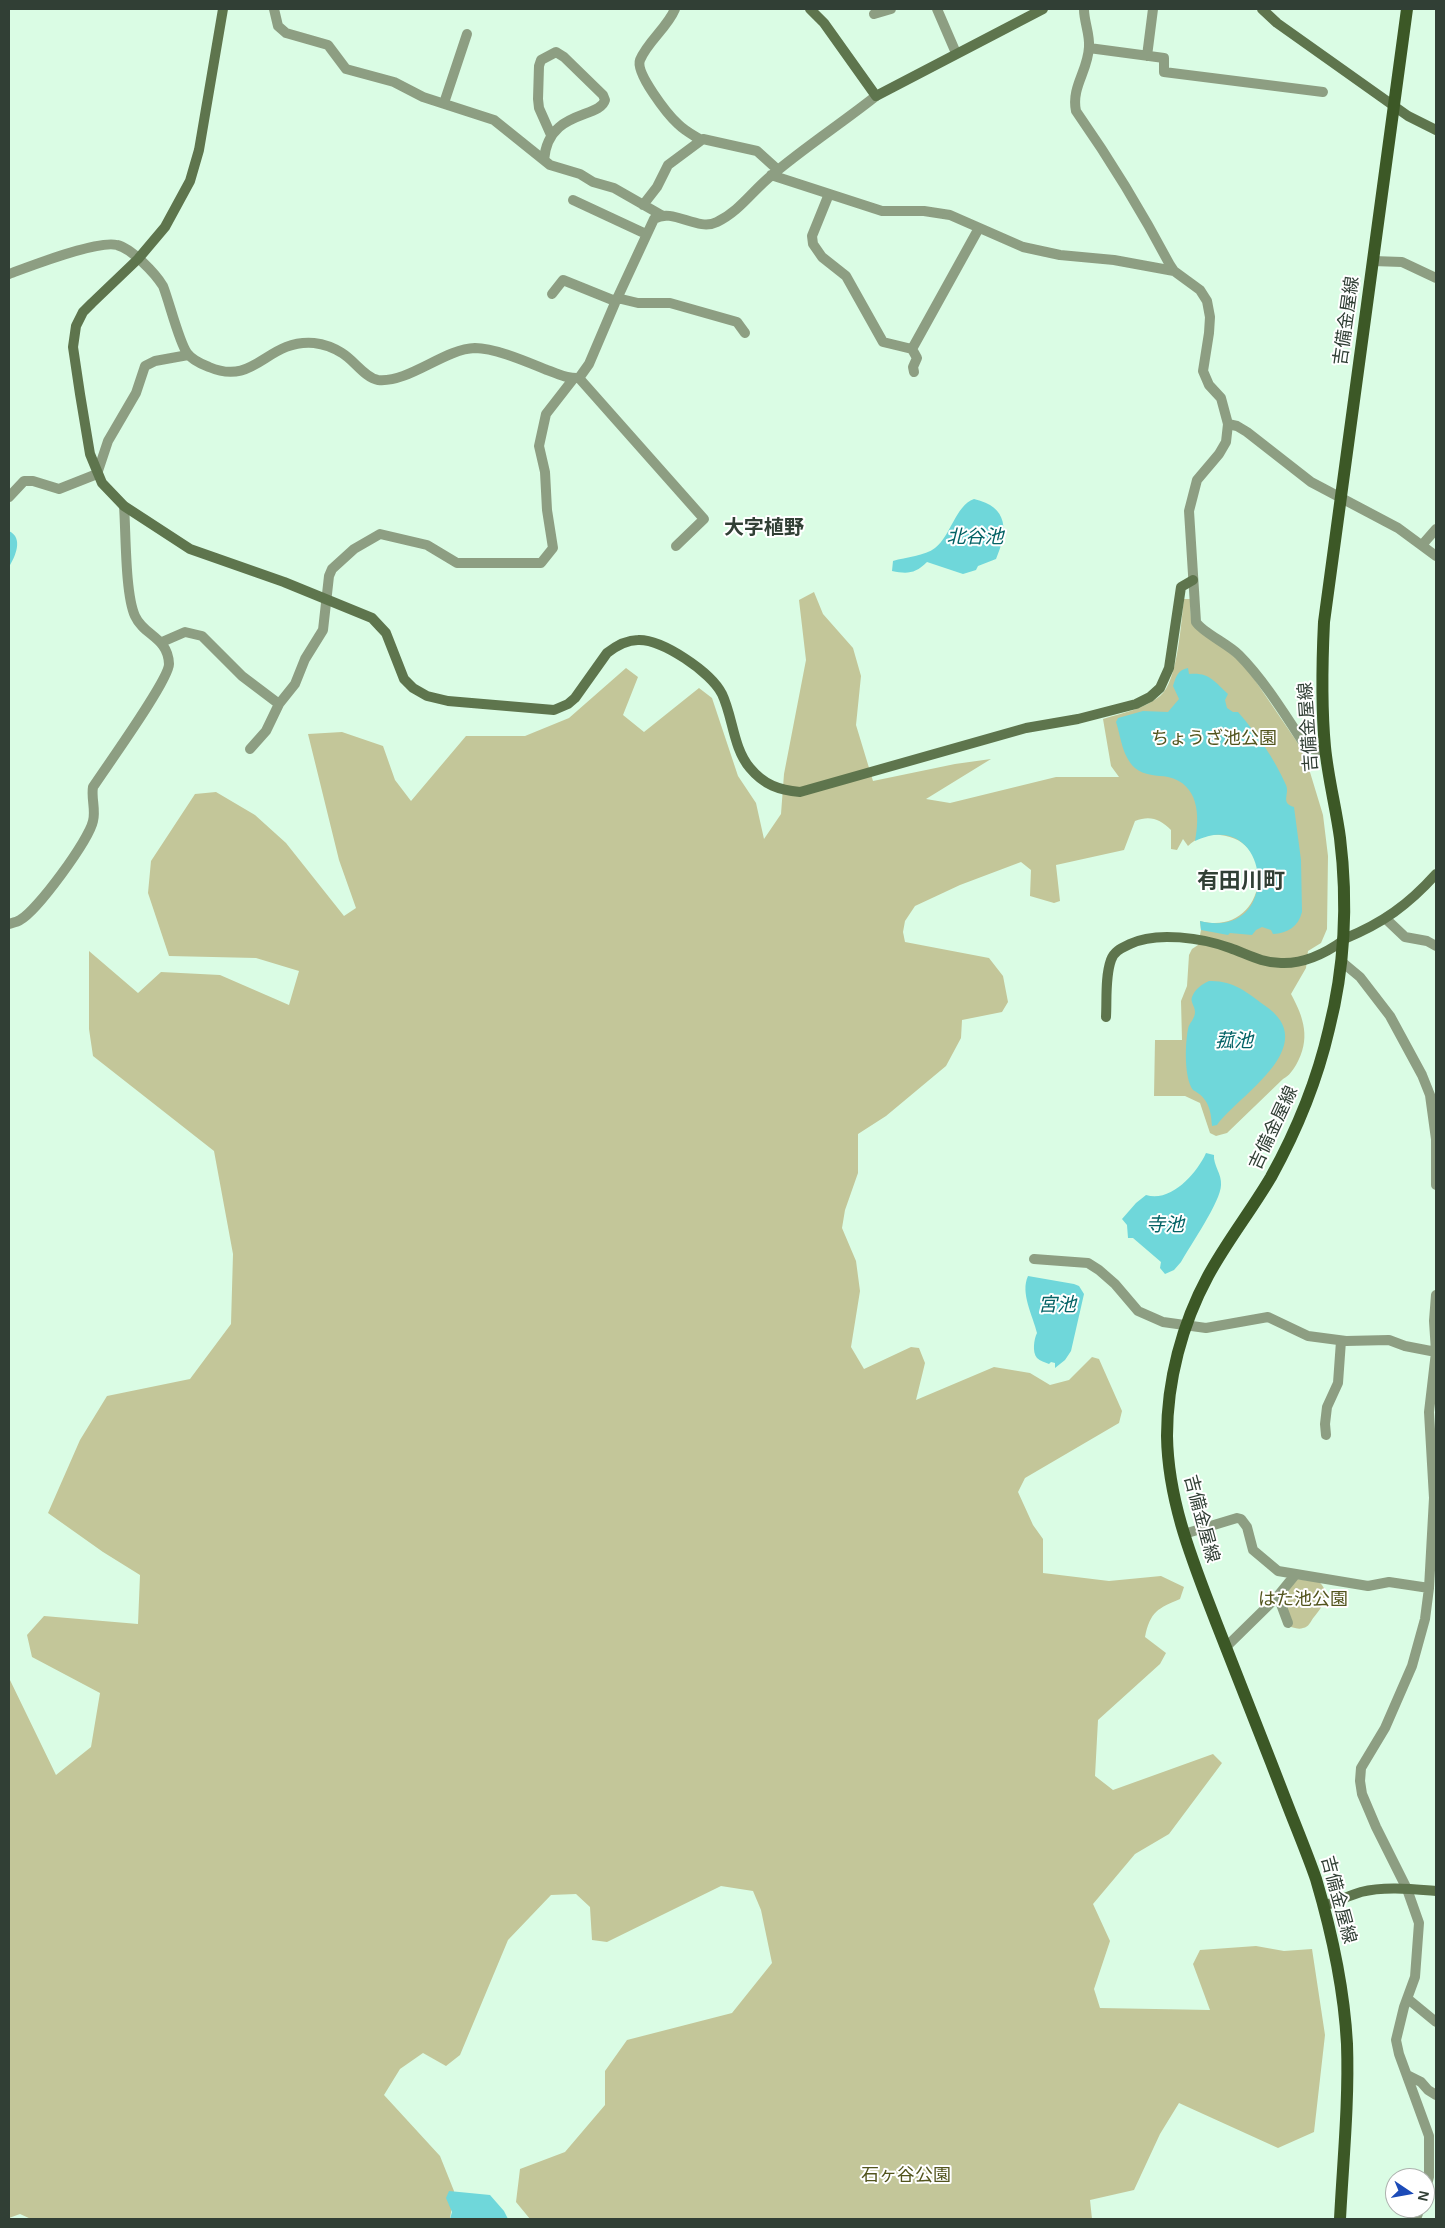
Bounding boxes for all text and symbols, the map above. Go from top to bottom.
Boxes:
street label: 吉備金屋線 [1330,275,1364,367]
district label: 大字植野 [724,516,804,540]
water label: 北谷池 [947,527,1003,549]
street label: 吉備金屋線 [1295,681,1323,773]
park label: ちょうざ池公園 [1151,728,1277,750]
district label: 有田川町 [1197,869,1285,895]
water label: 菰池 [1215,1031,1253,1053]
street label: 吉備金屋線 [1245,1083,1303,1173]
water label: 寺池 [1146,1215,1184,1237]
water label: 宮池 [1038,1295,1076,1317]
street label: 吉備金屋線 [1179,1473,1223,1565]
park label: はた池公園 [1258,1589,1348,1611]
street label: 吉備金屋線 [1316,1854,1360,1946]
park label: 石ヶ谷公園 [861,2165,951,2187]
north arrow [1385,2168,1435,2218]
text: N [1415,2189,1433,2203]

